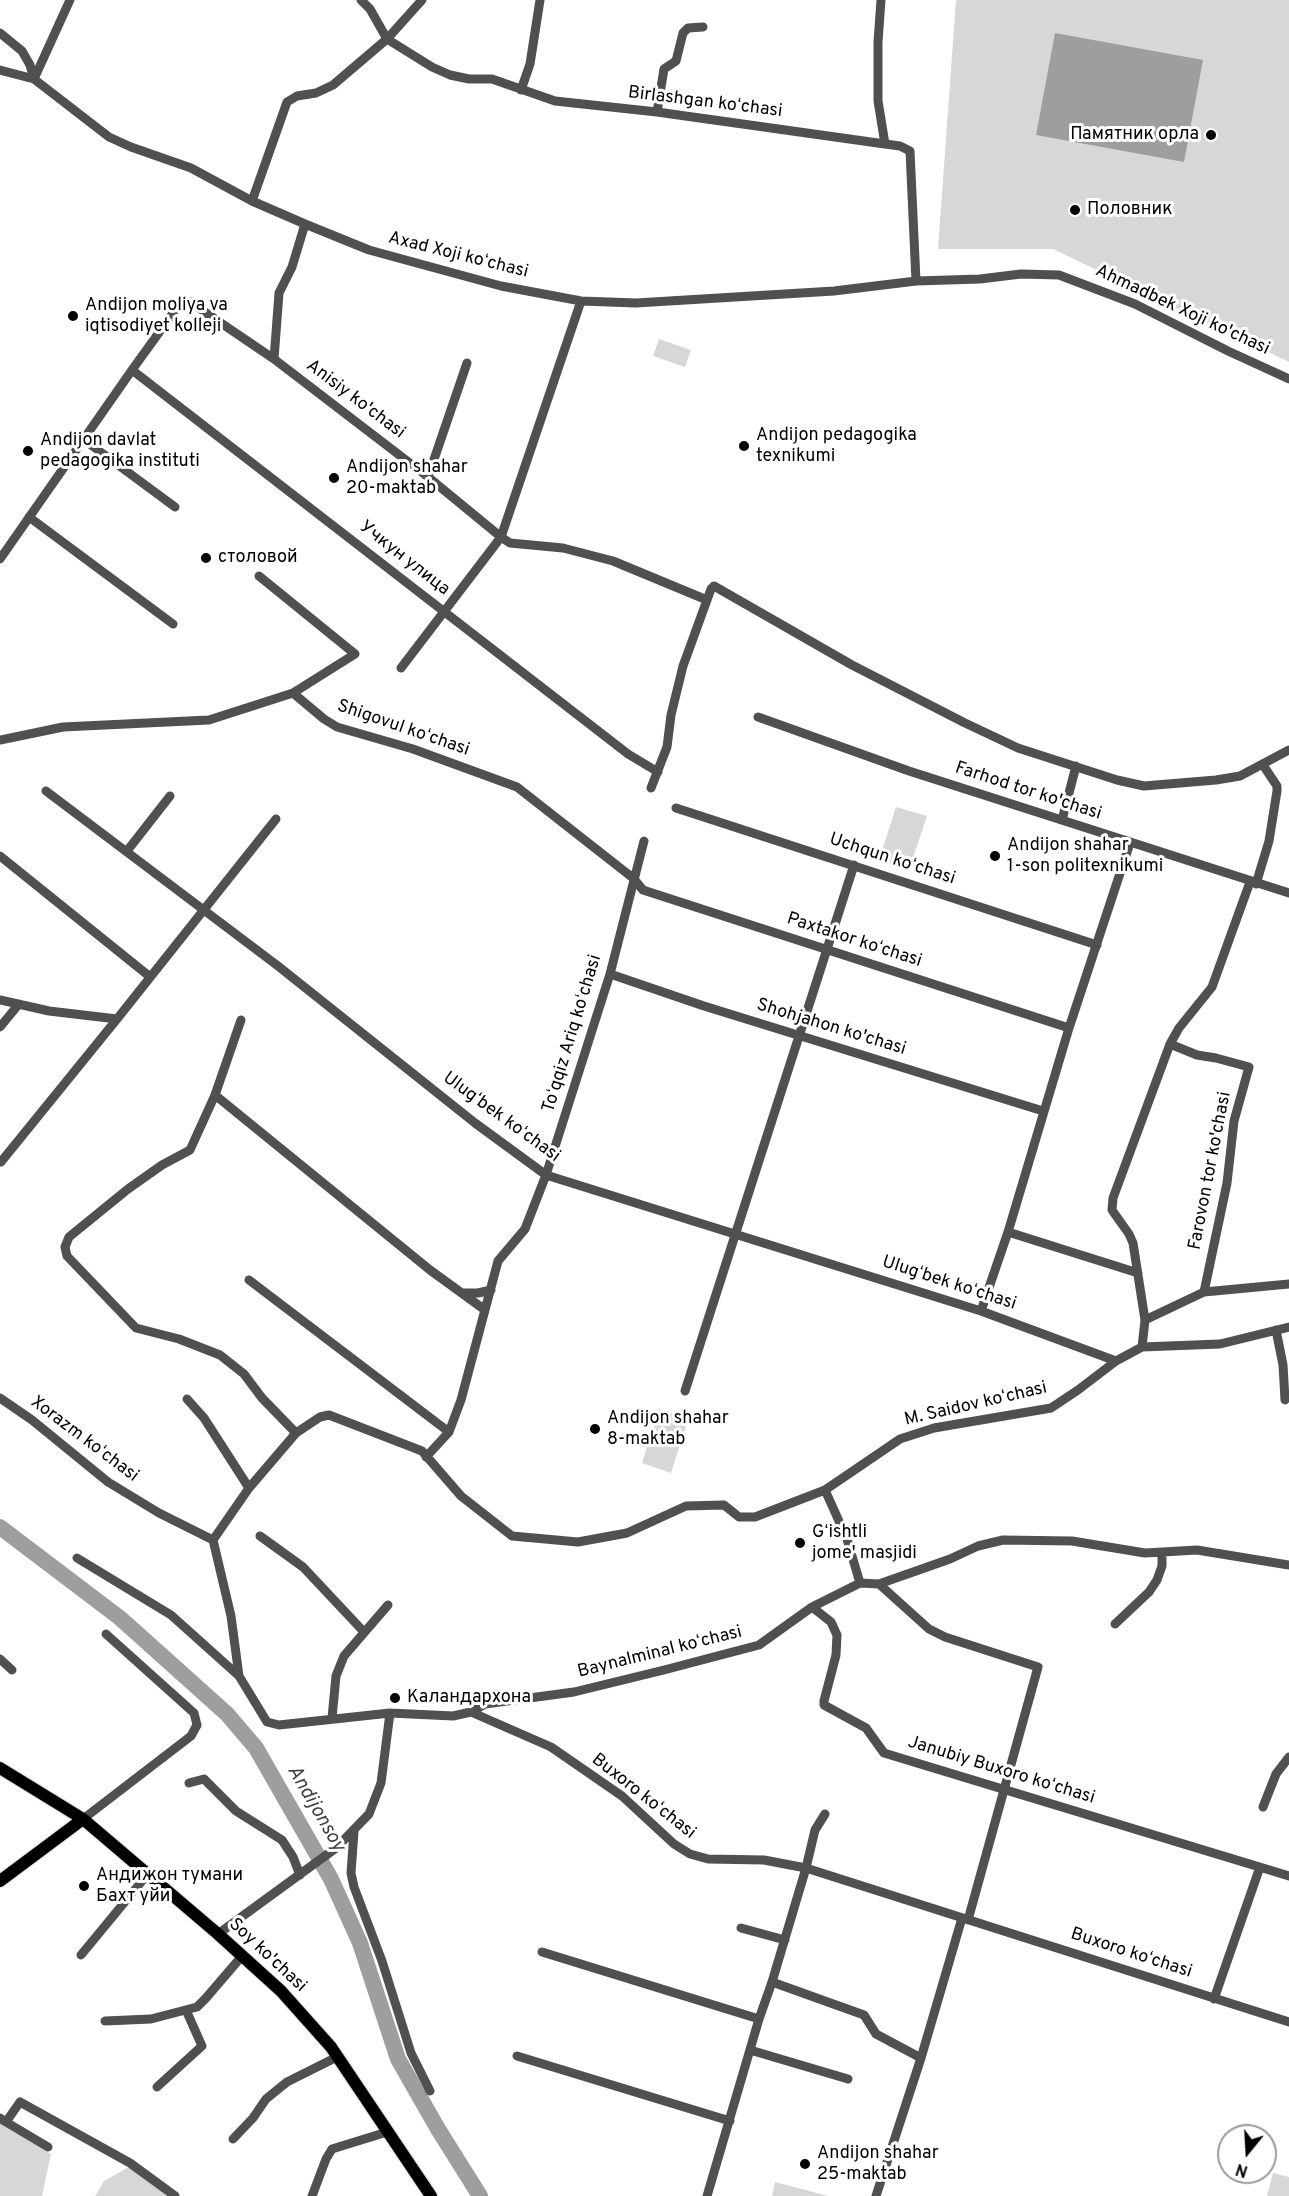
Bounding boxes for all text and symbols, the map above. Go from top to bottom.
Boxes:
street label: Birlashgan koʻchasi [627,83,783,123]
place label: Памятник орла [1070,124,1199,146]
marker: Памятник орла [1204,128,1218,142]
place label: Половник [1087,199,1173,221]
marker: Половник [1068,203,1082,217]
street label: Axad Xoji koʻchasi [386,228,530,284]
street label: Ahmadbek Xoji ko'chasi [1091,261,1273,361]
place label: Andijon moliya va iqtisodiyet kolleji [85,295,228,338]
marker: Andijon moliya va iqtisodiyet kolleji [66,309,80,323]
street label: Anisiy ko'chasi [301,356,409,444]
place label: Andijon pedagogika texnikumi [756,425,917,468]
place label: Andijon davlat pedagogika instituti [40,430,200,472]
marker: Andijon pedagogika texnikumi [737,439,751,453]
marker: Andijon davlat pedagogika instituti [21,444,35,458]
place label: Andijon shahar 20-maktab [346,457,468,500]
marker: Andijon shahar 20-maktab [327,471,341,485]
street label: Учкун улица [354,517,454,601]
place label: столовой [218,547,298,569]
marker: столовой [199,551,213,565]
street label: Shigovul koʻchasi [334,696,472,762]
street label: Farhod tor ko'chasi [952,758,1104,826]
street label: Uchqun koʻchasi [826,829,958,891]
place label: Andijon shahar 1-son politexnikumi [1007,835,1163,878]
marker: Andijon shahar 1-son politexnikumi [988,849,1002,863]
street label: Paxtakor koʻchasi [784,909,924,973]
street label: Toʻqqiz Ariq koʻchasi [539,953,607,1115]
street label: Shohjahon ko'chasi [754,995,908,1061]
street label: Ulugʻbek koʻchasi [438,1068,564,1168]
street label: Farovon tor ko'chasi [1185,1090,1237,1252]
street label: Ulugʻbek koʻchasi [879,1252,1019,1316]
street label: M. Saidov koʻchasi [903,1378,1049,1432]
street label: Xorazm koʻchasi [26,1392,142,1488]
place label: Andijon shahar 8-maktab [607,1408,729,1450]
marker: Andijon shahar 8-maktab [588,1422,602,1436]
place label: Gʻishtli jome' masjidi [812,1522,917,1564]
marker: Gʻishtli jome' masjidi [793,1536,807,1550]
street label: Baynalminal koʻchasi [576,1622,744,1684]
place label: Каландархона [407,1687,531,1709]
marker: Каландархона [388,1691,402,1705]
street label: Janubiy Buxoro koʻchasi [905,1732,1097,1810]
street label: Buxoro koʻchasi [587,1750,699,1844]
water label: Andijonsoy [281,1761,349,1857]
place label: Андижон тумани Бахт уйи [96,1865,243,1908]
marker: Андижон тумани Бахт уйи [77,1879,91,1893]
street label: Soy ko'chasi [224,1914,310,1998]
street label: Buxoro koʻchasi [1068,1924,1194,1984]
north arrow [1217,2124,1277,2184]
place label: Andijon shahar 25-maktab [817,2143,939,2186]
marker: Andijon shahar 25-maktab [798,2157,812,2171]
text: N [1233,2158,1251,2181]

